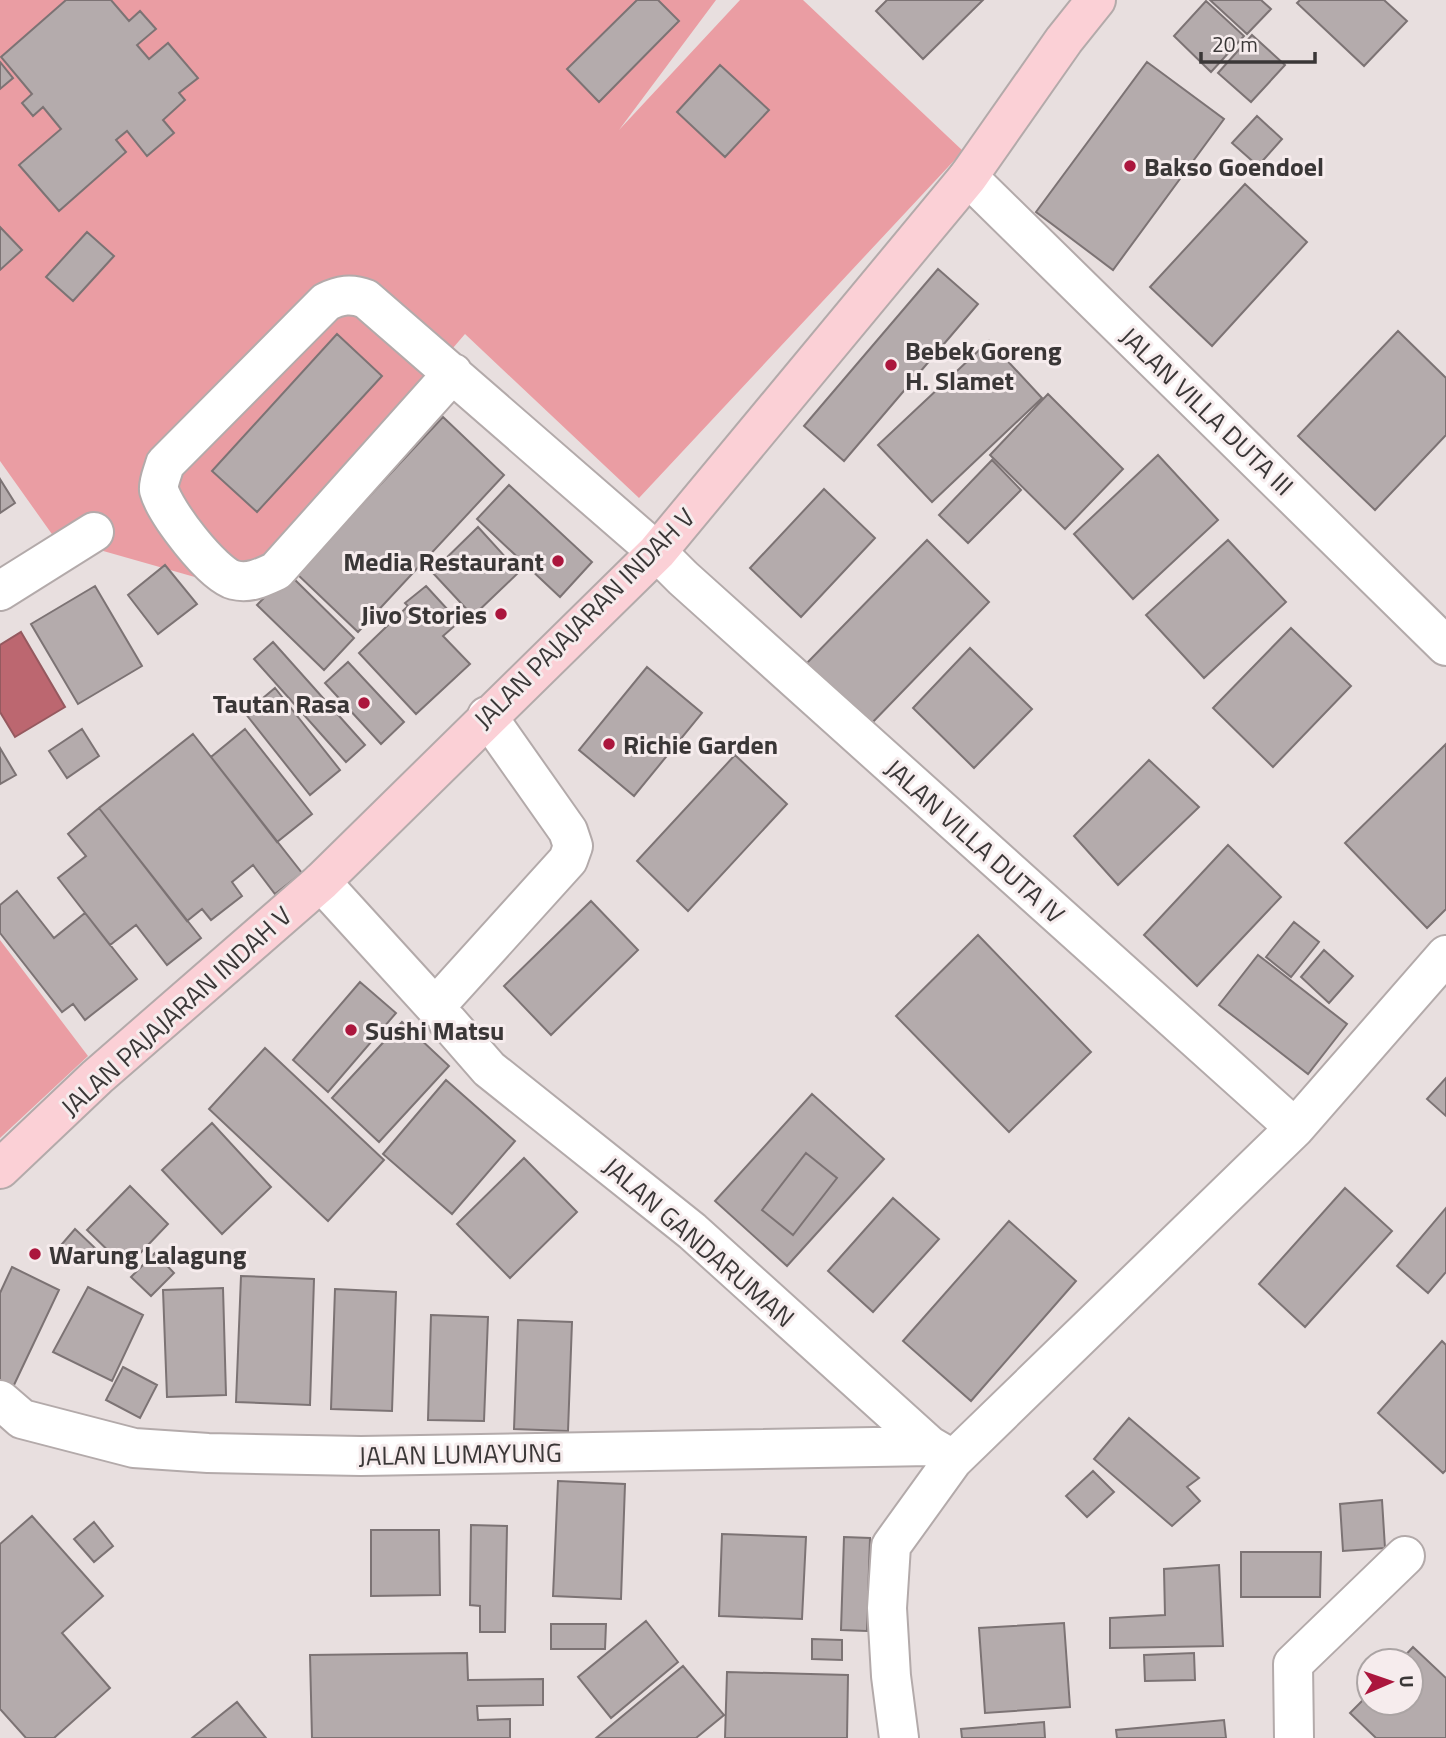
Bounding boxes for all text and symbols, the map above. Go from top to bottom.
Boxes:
scale bar [1201,21,1315,65]
text: 20 m [1212,28,1258,60]
place label: Bakso Goendoel [1144,147,1324,186]
marker: Bakso Goendoel [1122,158,1138,174]
street label: JALAN VILLA DUTA III [1111,318,1303,504]
place label: Bebek Goreng H. Slamet [905,331,1062,400]
marker: Bebek Goreng H. Slamet [883,357,899,373]
street label: JALAN PAJAJARAN INDAH V [464,498,704,738]
place label: Media Restaurant [343,542,544,581]
marker: Media Restaurant [550,553,566,569]
place label: Jivo Stories [361,595,487,634]
marker: Jivo Stories [493,606,509,622]
place label: Tautan Rasa [213,684,350,723]
marker: Tautan Rasa [356,695,372,711]
place label: Richie Garden [623,725,778,764]
marker: Richie Garden [601,736,617,752]
street label: JALAN VILLA DUTA IV [876,749,1074,933]
street label: JALAN PAJAJARAN INDAH V [52,896,300,1126]
place label: Sushi Matsu [365,1011,504,1050]
marker: Sushi Matsu [343,1022,359,1038]
street label: JALAN GANDARUMAN [595,1148,803,1336]
place label: Warung Lalagung [49,1235,247,1274]
marker: Warung Lalagung [27,1246,43,1262]
street label: JALAN LUMAYUNG [358,1433,562,1475]
north arrow [1355,1647,1425,1717]
text: U [1393,1675,1422,1688]

